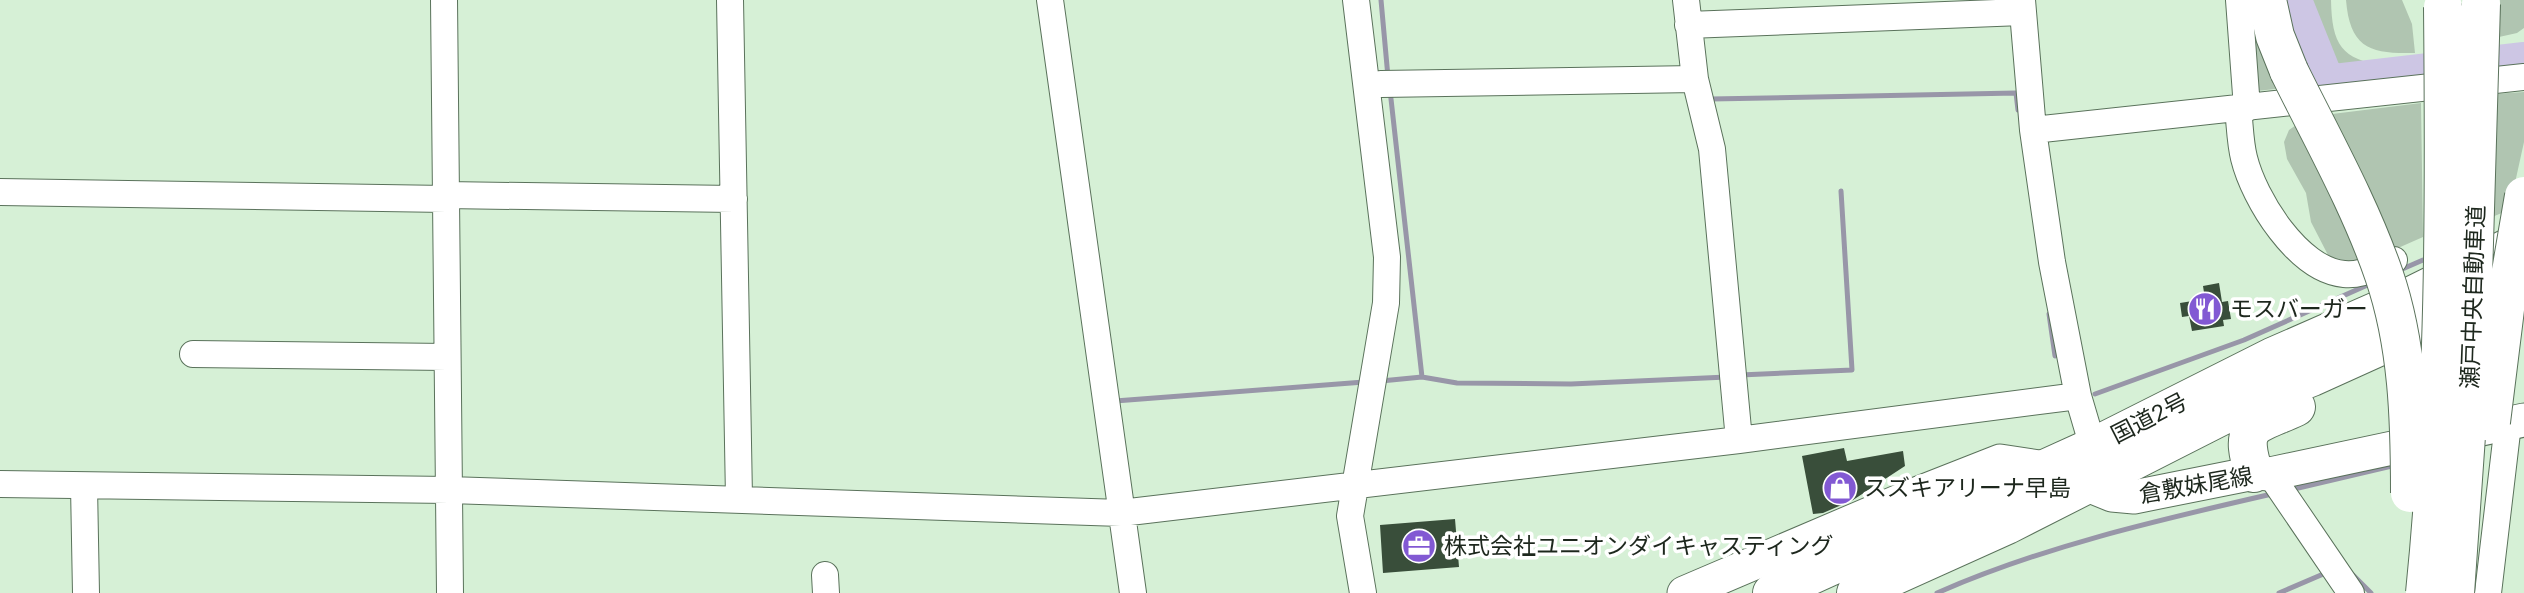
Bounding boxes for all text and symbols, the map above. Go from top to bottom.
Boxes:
street label: 瀬戸中央自動車道 [2457,205,2490,389]
restaurant icon: モスバーガー [2186,290,2224,328]
place label: モスバーガー [2230,296,2368,323]
street label: 国道2号 [2107,388,2192,449]
street label: 倉敷妹尾線 [2137,462,2255,509]
shop icon: スズキアリーナ早島 [1821,469,1859,507]
place label: スズキアリーナ早島 [1864,475,2071,502]
office icon: 株式会社ユニオンダイキャスティング [1400,527,1438,565]
place label: 株式会社ユニオンダイキャスティング [1444,533,1834,560]

